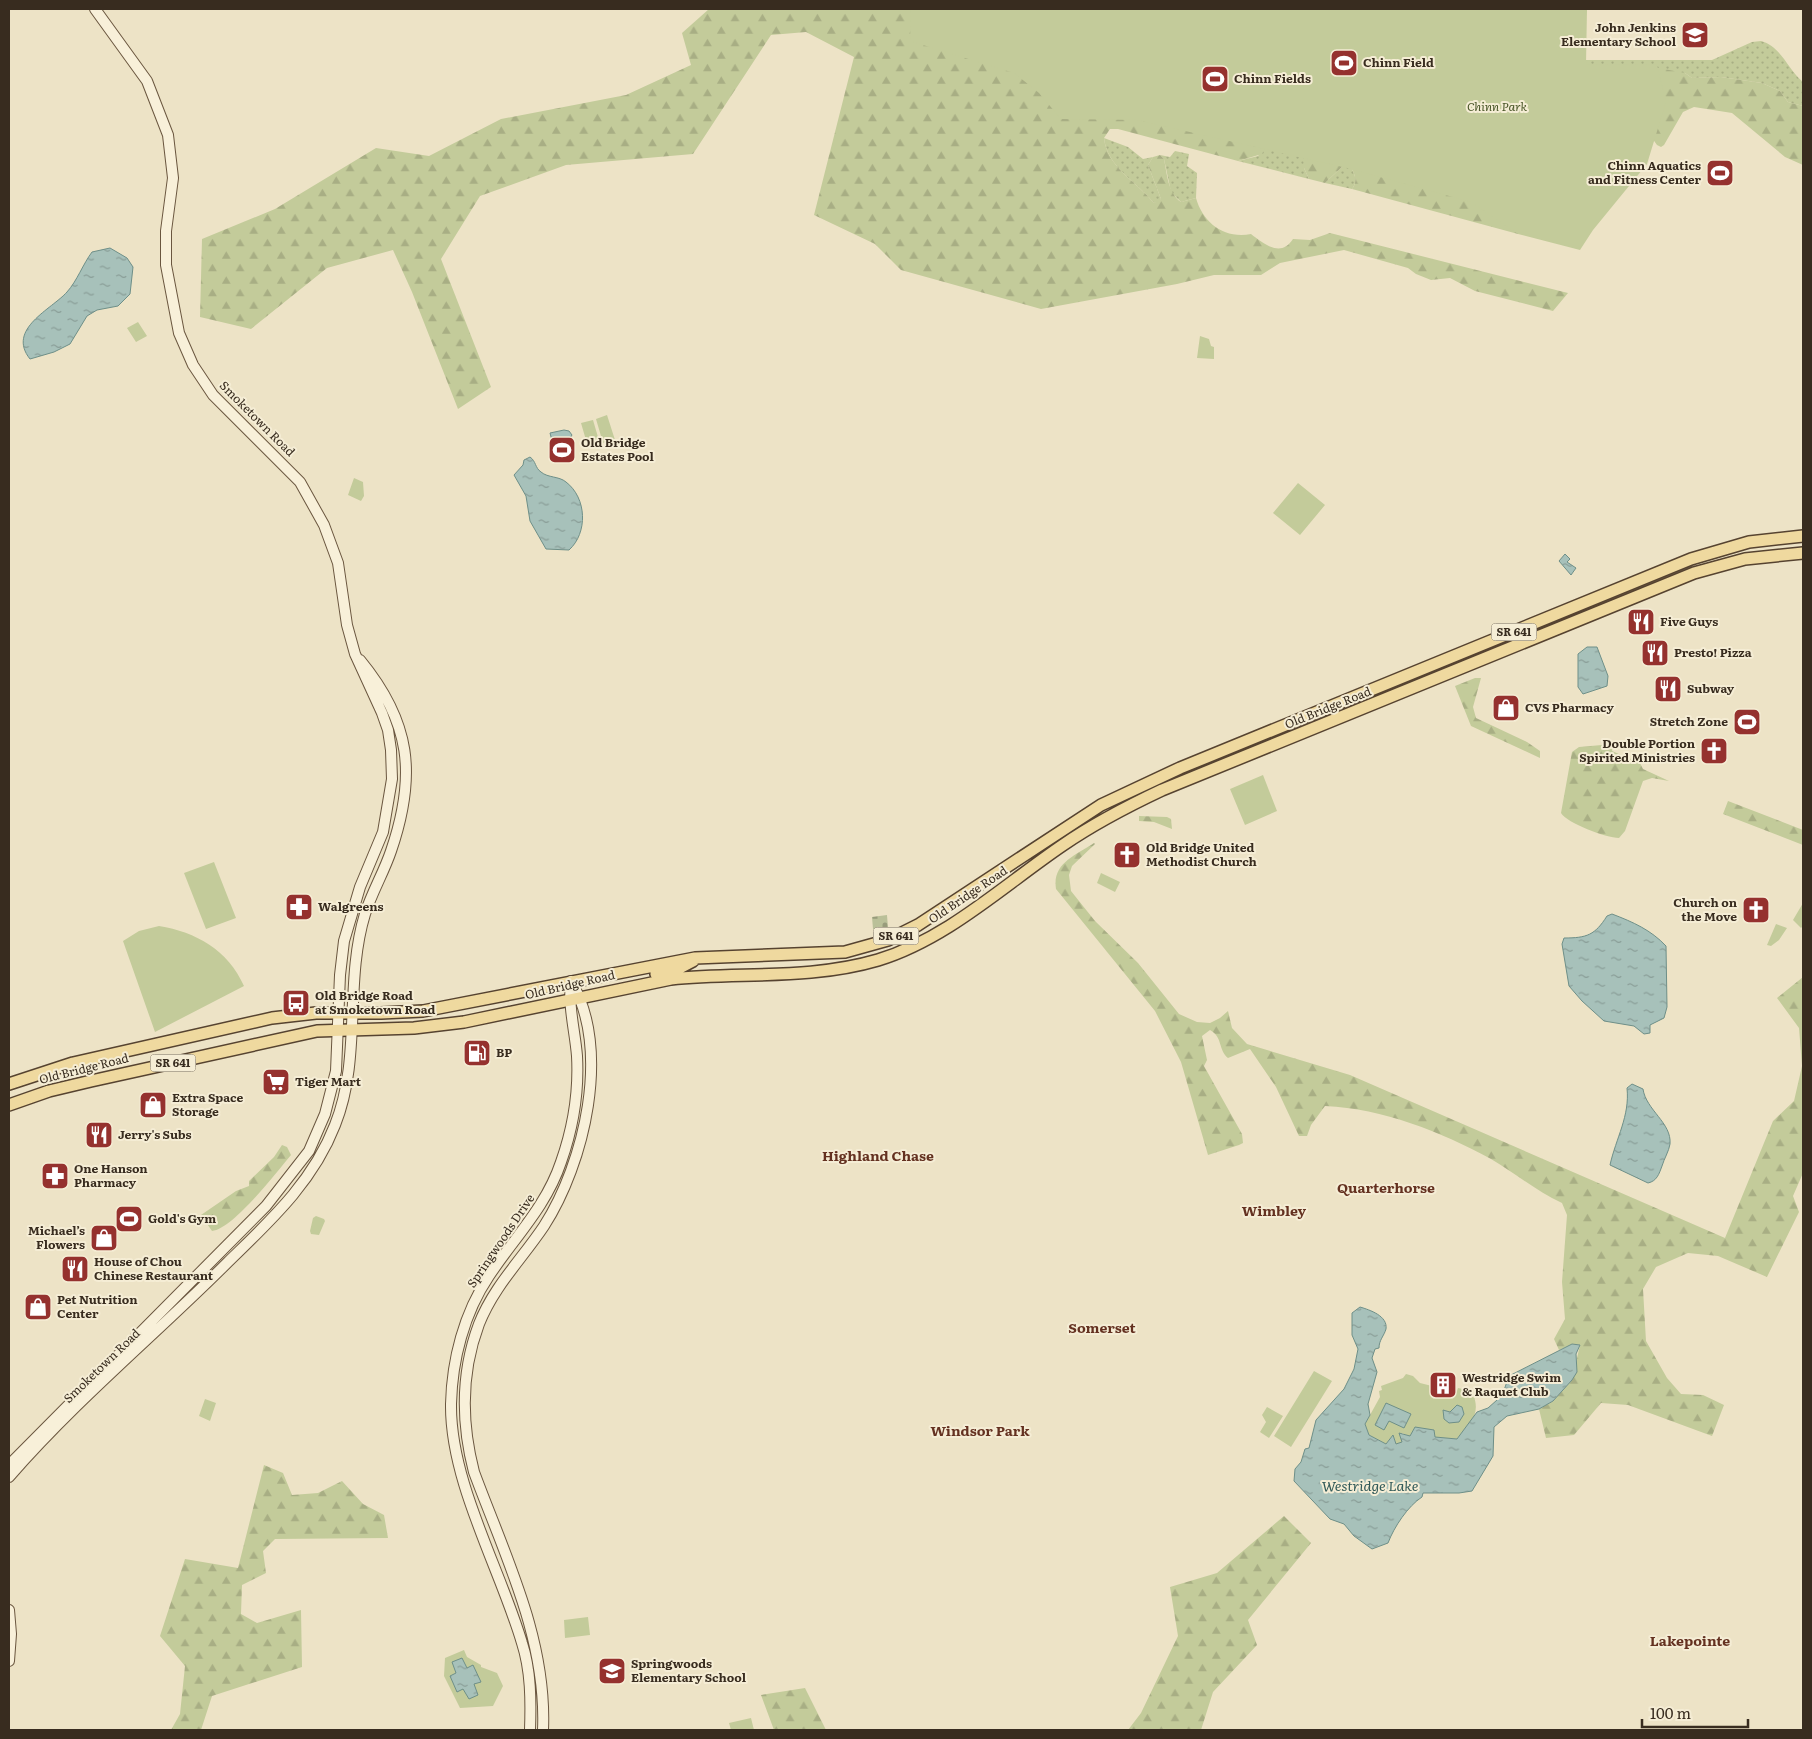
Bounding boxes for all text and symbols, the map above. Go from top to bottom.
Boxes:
place label: John Jenkins Elementary School [1561,18,1677,50]
school or university icon: John Jenkins Elementary School [1680,20,1710,50]
sports icon: Chinn Field [1329,48,1359,78]
place label: Chinn Field [1363,53,1434,71]
sports icon: Chinn Fields [1200,64,1230,94]
place label: Chinn Fields [1234,69,1311,87]
park label: Chinn Park [1467,97,1527,115]
place label: Chinn Aquatics and Fitness Center [1588,156,1701,188]
sports icon: Chinn Aquatics and Fitness Center [1705,158,1735,188]
street label: Smoketown Road [216,376,300,461]
place label: Old Bridge Estates Pool [581,433,655,465]
sports icon: Old Bridge Estates Pool [547,435,577,465]
restaurant icon: Five Guys [1626,607,1656,637]
place label: Five Guys [1660,612,1718,630]
road number: SR 641 [1492,624,1536,640]
restaurant icon: Presto! Pizza [1640,638,1670,668]
place label: Presto! Pizza [1674,643,1752,661]
restaurant icon: Subway [1653,674,1683,704]
place label: Subway [1687,679,1735,697]
street label: Old Bridge Road [1282,681,1374,733]
shop icon: CVS Pharmacy [1491,693,1521,723]
place label: CVS Pharmacy [1525,698,1615,716]
sports icon: Stretch Zone [1732,707,1762,737]
place label: Stretch Zone [1650,712,1728,730]
place label: Double Portion Spirited Ministries [1579,734,1696,766]
church icon: Double Portion Spirited Ministries [1699,736,1729,766]
place label: Old Bridge United Methodist Church [1146,838,1257,870]
church icon: Old Bridge United Methodist Church [1112,840,1142,870]
street label: Old Bridge Road [924,861,1011,927]
pharmacy icon: Walgreens [284,892,314,922]
place label: Church on the Move [1673,893,1738,925]
church icon: Church on the Move [1741,895,1771,925]
place label: Walgreens [318,897,383,915]
road number: SR 641 [874,928,918,944]
street label: Old Bridge Road [523,965,617,1003]
place label: Old Bridge Road at Smoketown Road [315,986,436,1018]
bus stop icon: Old Bridge Road at Smoketown Road [281,988,311,1018]
fuel station icon: BP [462,1038,492,1068]
place label: BP [496,1043,512,1061]
street label: Old Bridge Road [37,1048,131,1088]
road number: SR 641 [150,1054,196,1072]
supermarket icon: Tiger Mart [261,1067,291,1097]
place label: Tiger Mart [295,1072,362,1090]
place label: Extra Space Storage [172,1088,244,1120]
shop icon: Extra Space Storage [138,1090,168,1120]
restaurant icon: Jerry's Subs [84,1120,114,1150]
place label: Jerry's Subs [118,1125,192,1143]
district label: Highland Chase [822,1145,934,1165]
place label: One Hanson Pharmacy [74,1159,148,1191]
pharmacy icon: One Hanson Pharmacy [40,1161,70,1191]
district label: Quarterhorse [1337,1177,1435,1197]
street label: Springwoods Drive [462,1190,538,1291]
district label: Wimbley [1242,1200,1307,1220]
sports icon: Gold's Gym [114,1204,144,1234]
place label: Gold's Gym [148,1209,216,1227]
place label: Michael’s Flowers [28,1221,85,1253]
shop icon: Michael’s Flowers [89,1223,119,1253]
place label: House of Chou Chinese Restaurant [94,1252,214,1284]
restaurant icon: House of Chou Chinese Restaurant [60,1254,90,1284]
place label: Pet Nutrition Center [57,1290,138,1322]
shop icon: Pet Nutrition Center [23,1292,53,1322]
district label: Somerset [1068,1317,1137,1337]
street label: Smoketown Road [59,1324,144,1407]
place label: Westridge Swim & Raquet Club [1462,1368,1561,1400]
building icon: Westridge Swim & Raquet Club [1428,1370,1458,1400]
district label: Windsor Park [930,1420,1030,1440]
water label: Westridge Lake [1322,1475,1419,1495]
district label: Lakepointe [1650,1630,1730,1650]
place label: Springwoods Elementary School [631,1654,747,1686]
school or university icon: Springwoods Elementary School [597,1656,627,1686]
scale bar [1642,1696,1748,1728]
text: 100 m [1650,1701,1691,1724]

